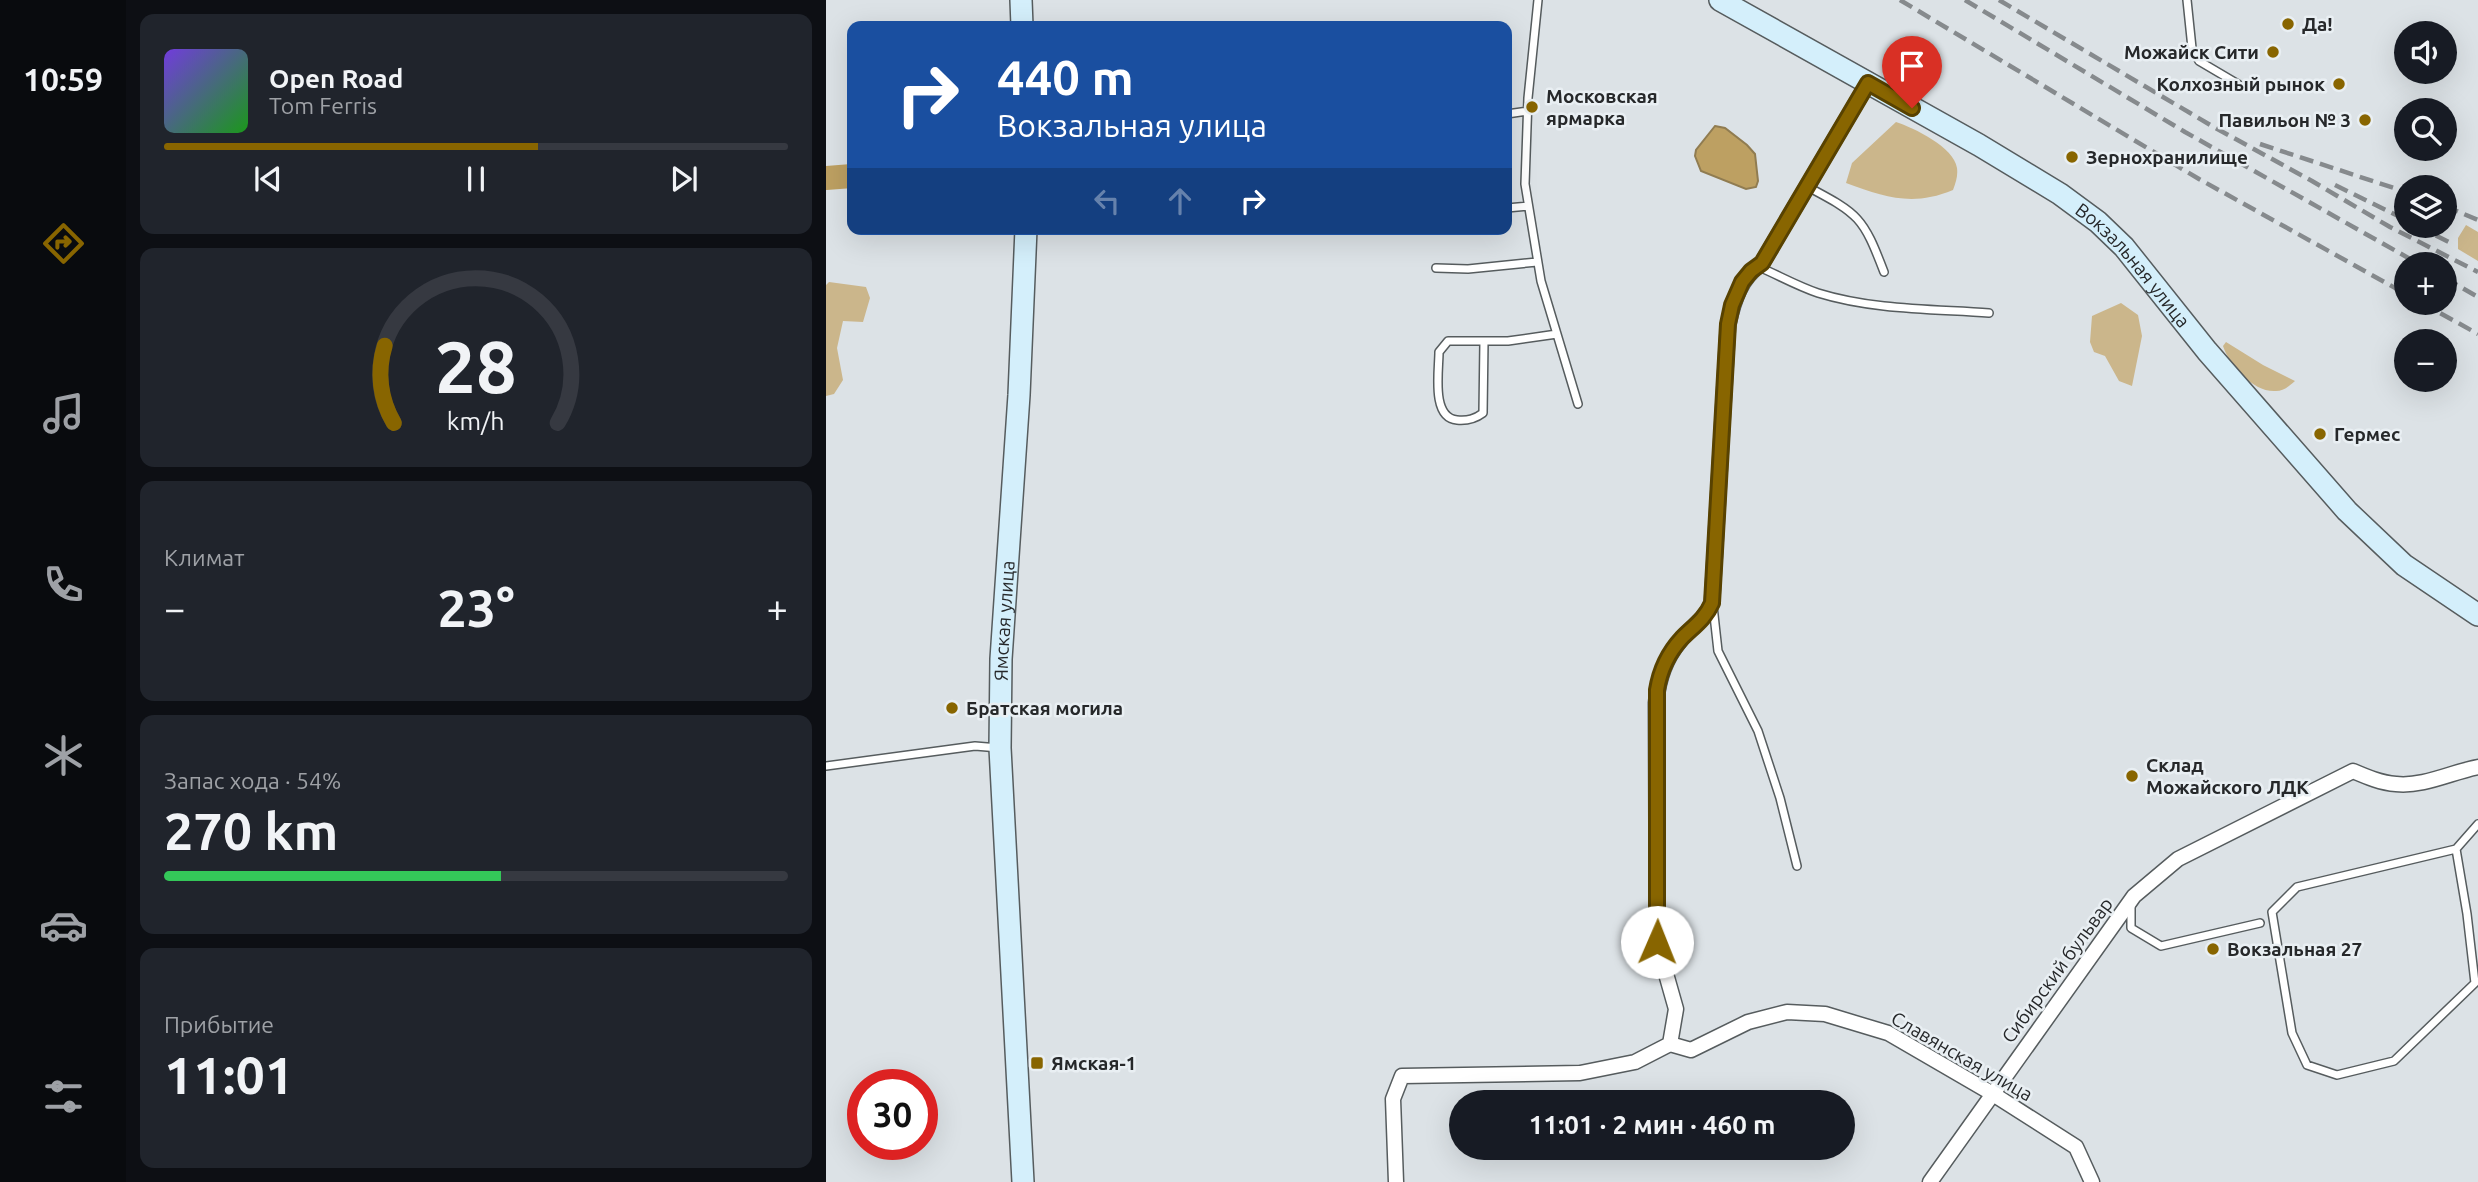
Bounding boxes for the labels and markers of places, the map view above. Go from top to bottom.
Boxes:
place label: Да! [2302,13,2333,35]
marker: Да! [2280,16,2296,32]
pin [1882,36,1942,108]
place label: Можайск Сити [2124,41,2259,63]
marker: Можайск Сити [2265,44,2281,60]
place label: Колхозный рынок [2156,73,2325,95]
marker: Колхозный рынок [2331,76,2347,92]
place label: Московская ярмарка [1546,85,1658,129]
marker: Московская ярмарка [1524,99,1540,115]
place label: Павильон № 3 [2218,109,2351,131]
marker: Павильон № 3 [2357,112,2373,128]
place label: Зернохранилище [2086,146,2248,168]
marker: Зернохранилище [2064,149,2080,165]
place label: Гермес [2334,423,2400,445]
marker: Гермес [2312,426,2328,442]
place label: Братская могила [966,697,1123,719]
marker: Братская могила [944,700,960,716]
place label: Склад Можайского ЛДК [2146,754,2309,798]
marker: Склад Можайского ЛДК [2124,768,2140,784]
place label: Вокзальная 27 [2227,938,2362,960]
marker: Вокзальная 27 [2205,941,2221,957]
place label: Ямская-1 [1051,1052,1136,1074]
marker: Ямская-1 [1029,1055,1045,1071]

